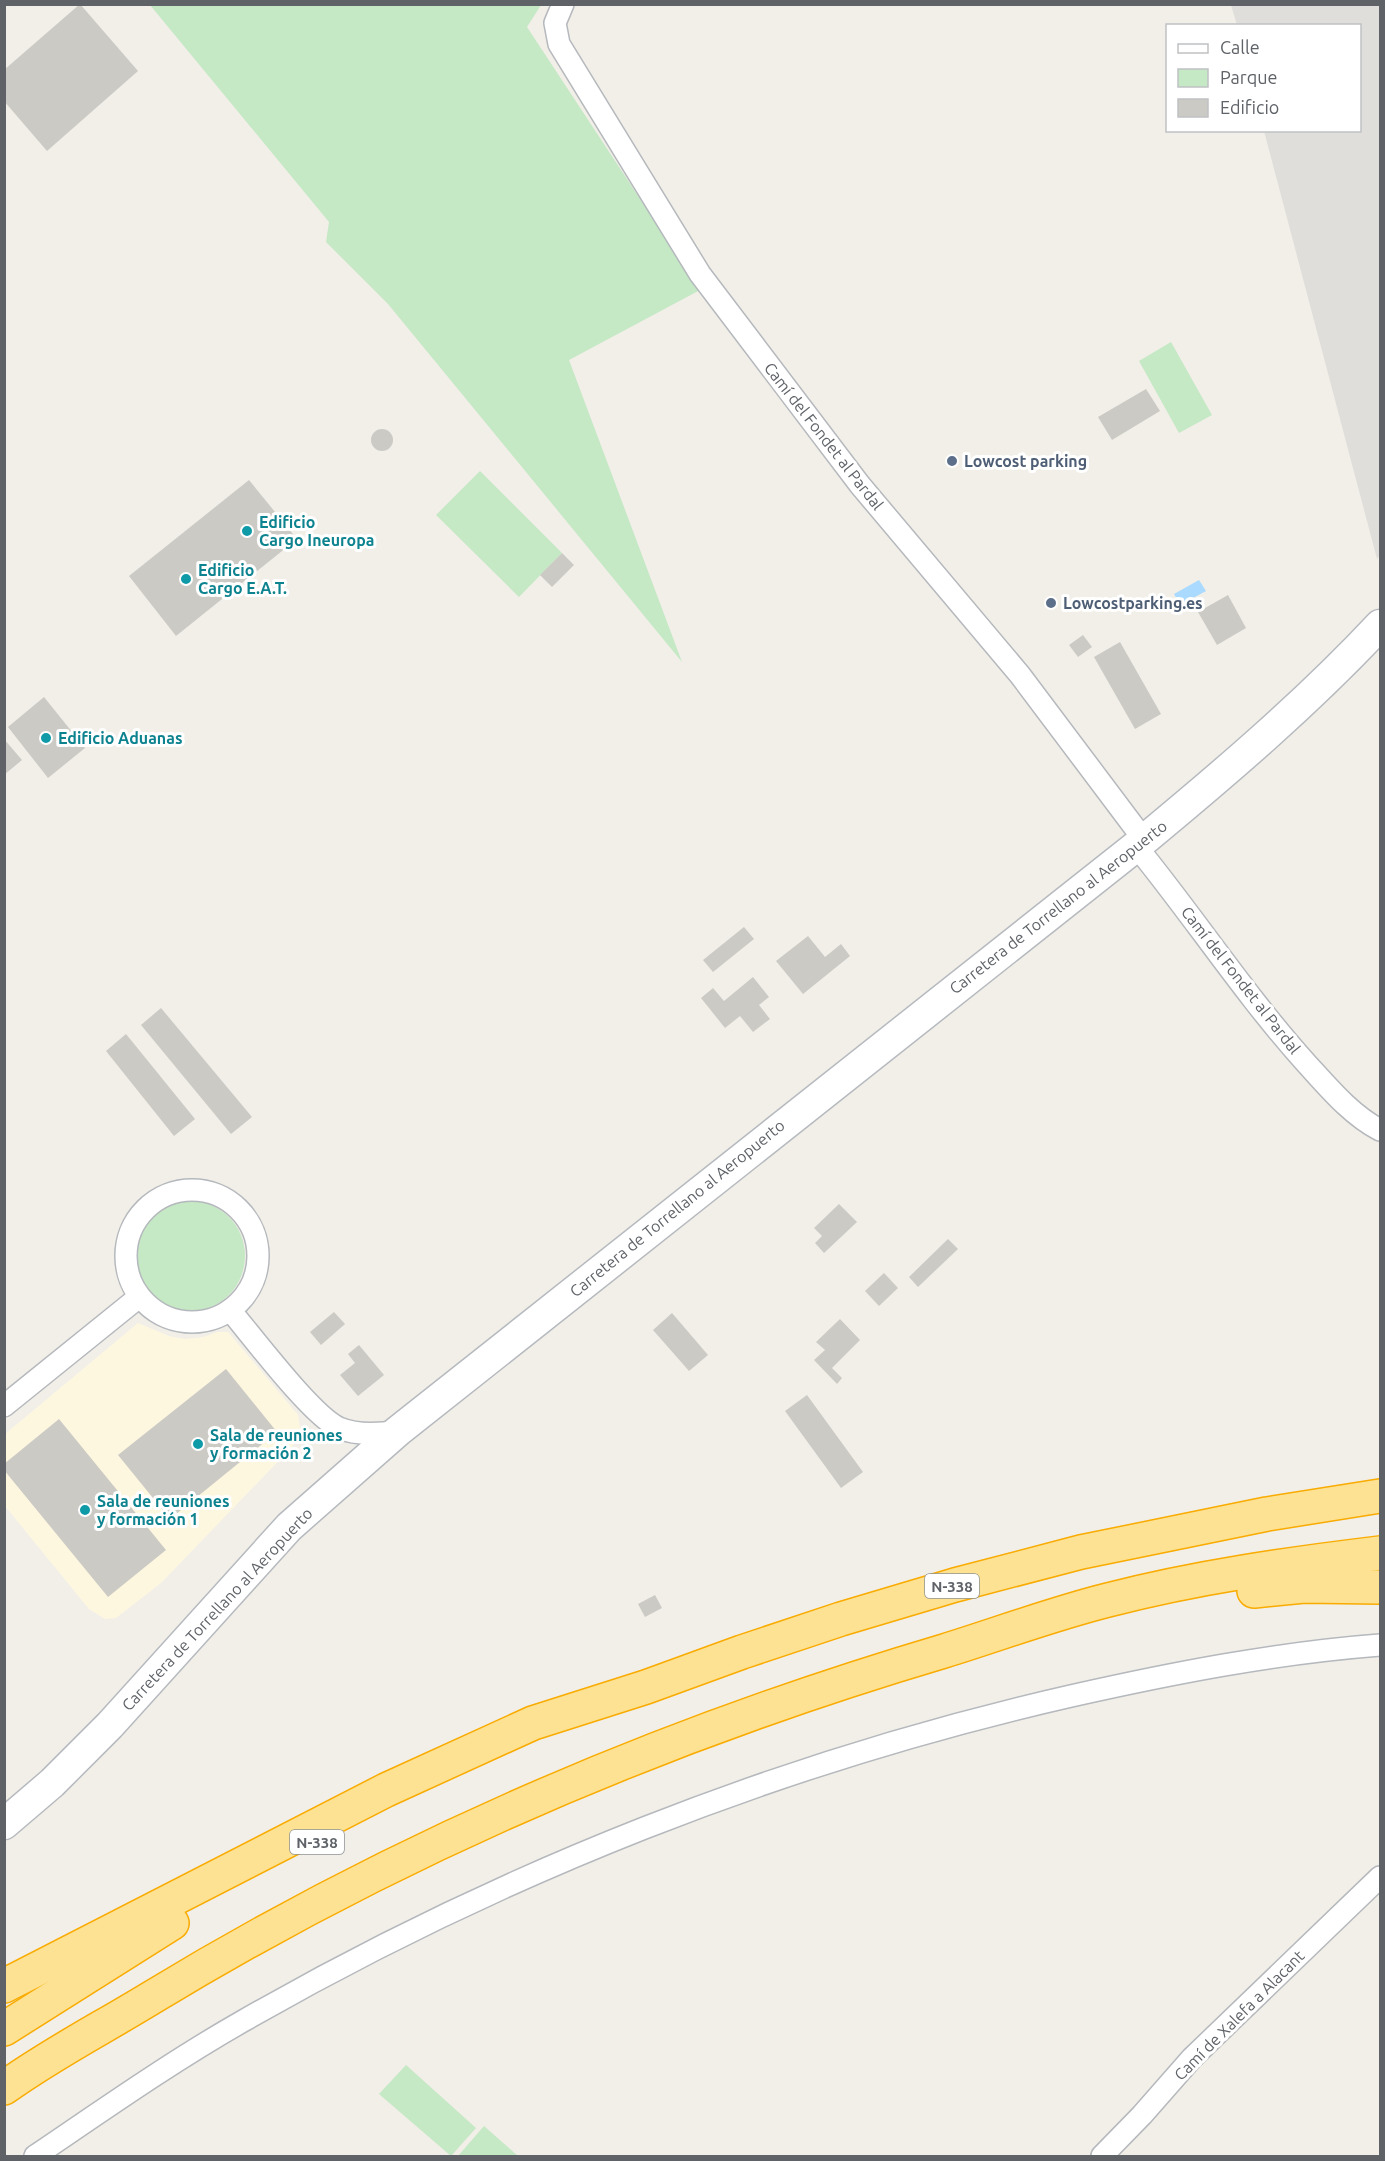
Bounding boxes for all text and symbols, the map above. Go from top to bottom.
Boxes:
legend [1166,24,1361,132]
text: Calle [1220,37,1260,57]
text: Parque [1220,67,1277,87]
text: Edificio [1220,97,1279,117]
street label: Camí del Fondet al Pardal [761,359,887,513]
place label: Lowcost parking [964,452,1087,470]
marker: Lowcost parking [945,454,959,468]
place label: Edificio Cargo Ineuropa [259,513,374,549]
marker: Edificio Cargo Ineuropa [240,524,254,538]
place label: Edificio Cargo E.A.T. [198,561,287,597]
marker: Edificio Cargo E.A.T. [179,572,193,586]
place label: Lowcostparking.es [1063,594,1203,612]
marker: Lowcostparking.es [1044,596,1058,610]
place label: Edificio Aduanas [58,729,182,747]
marker: Edificio Aduanas [39,731,53,745]
street label: Carretera de Torrellano al Aeropuerto [946,817,1170,997]
street label: Camí del Fondet al Pardal [1178,903,1304,1057]
street label: Carretera de Torrellano al Aeropuerto [566,1116,788,1300]
place label: Sala de reuniones y formación 2 [210,1426,343,1462]
marker: Sala de reuniones y formación 2 [191,1437,205,1451]
place label: Sala de reuniones y formación 1 [97,1492,230,1528]
marker: Sala de reuniones y formación 1 [78,1503,92,1517]
street label: Carretera de Torrellano al Aeropuerto [118,1504,316,1714]
road number: N-338 [925,1574,979,1598]
road number: N-338 [290,1830,344,1854]
street label: Camí de Xalefa a Alacant [1170,1946,1308,2084]

